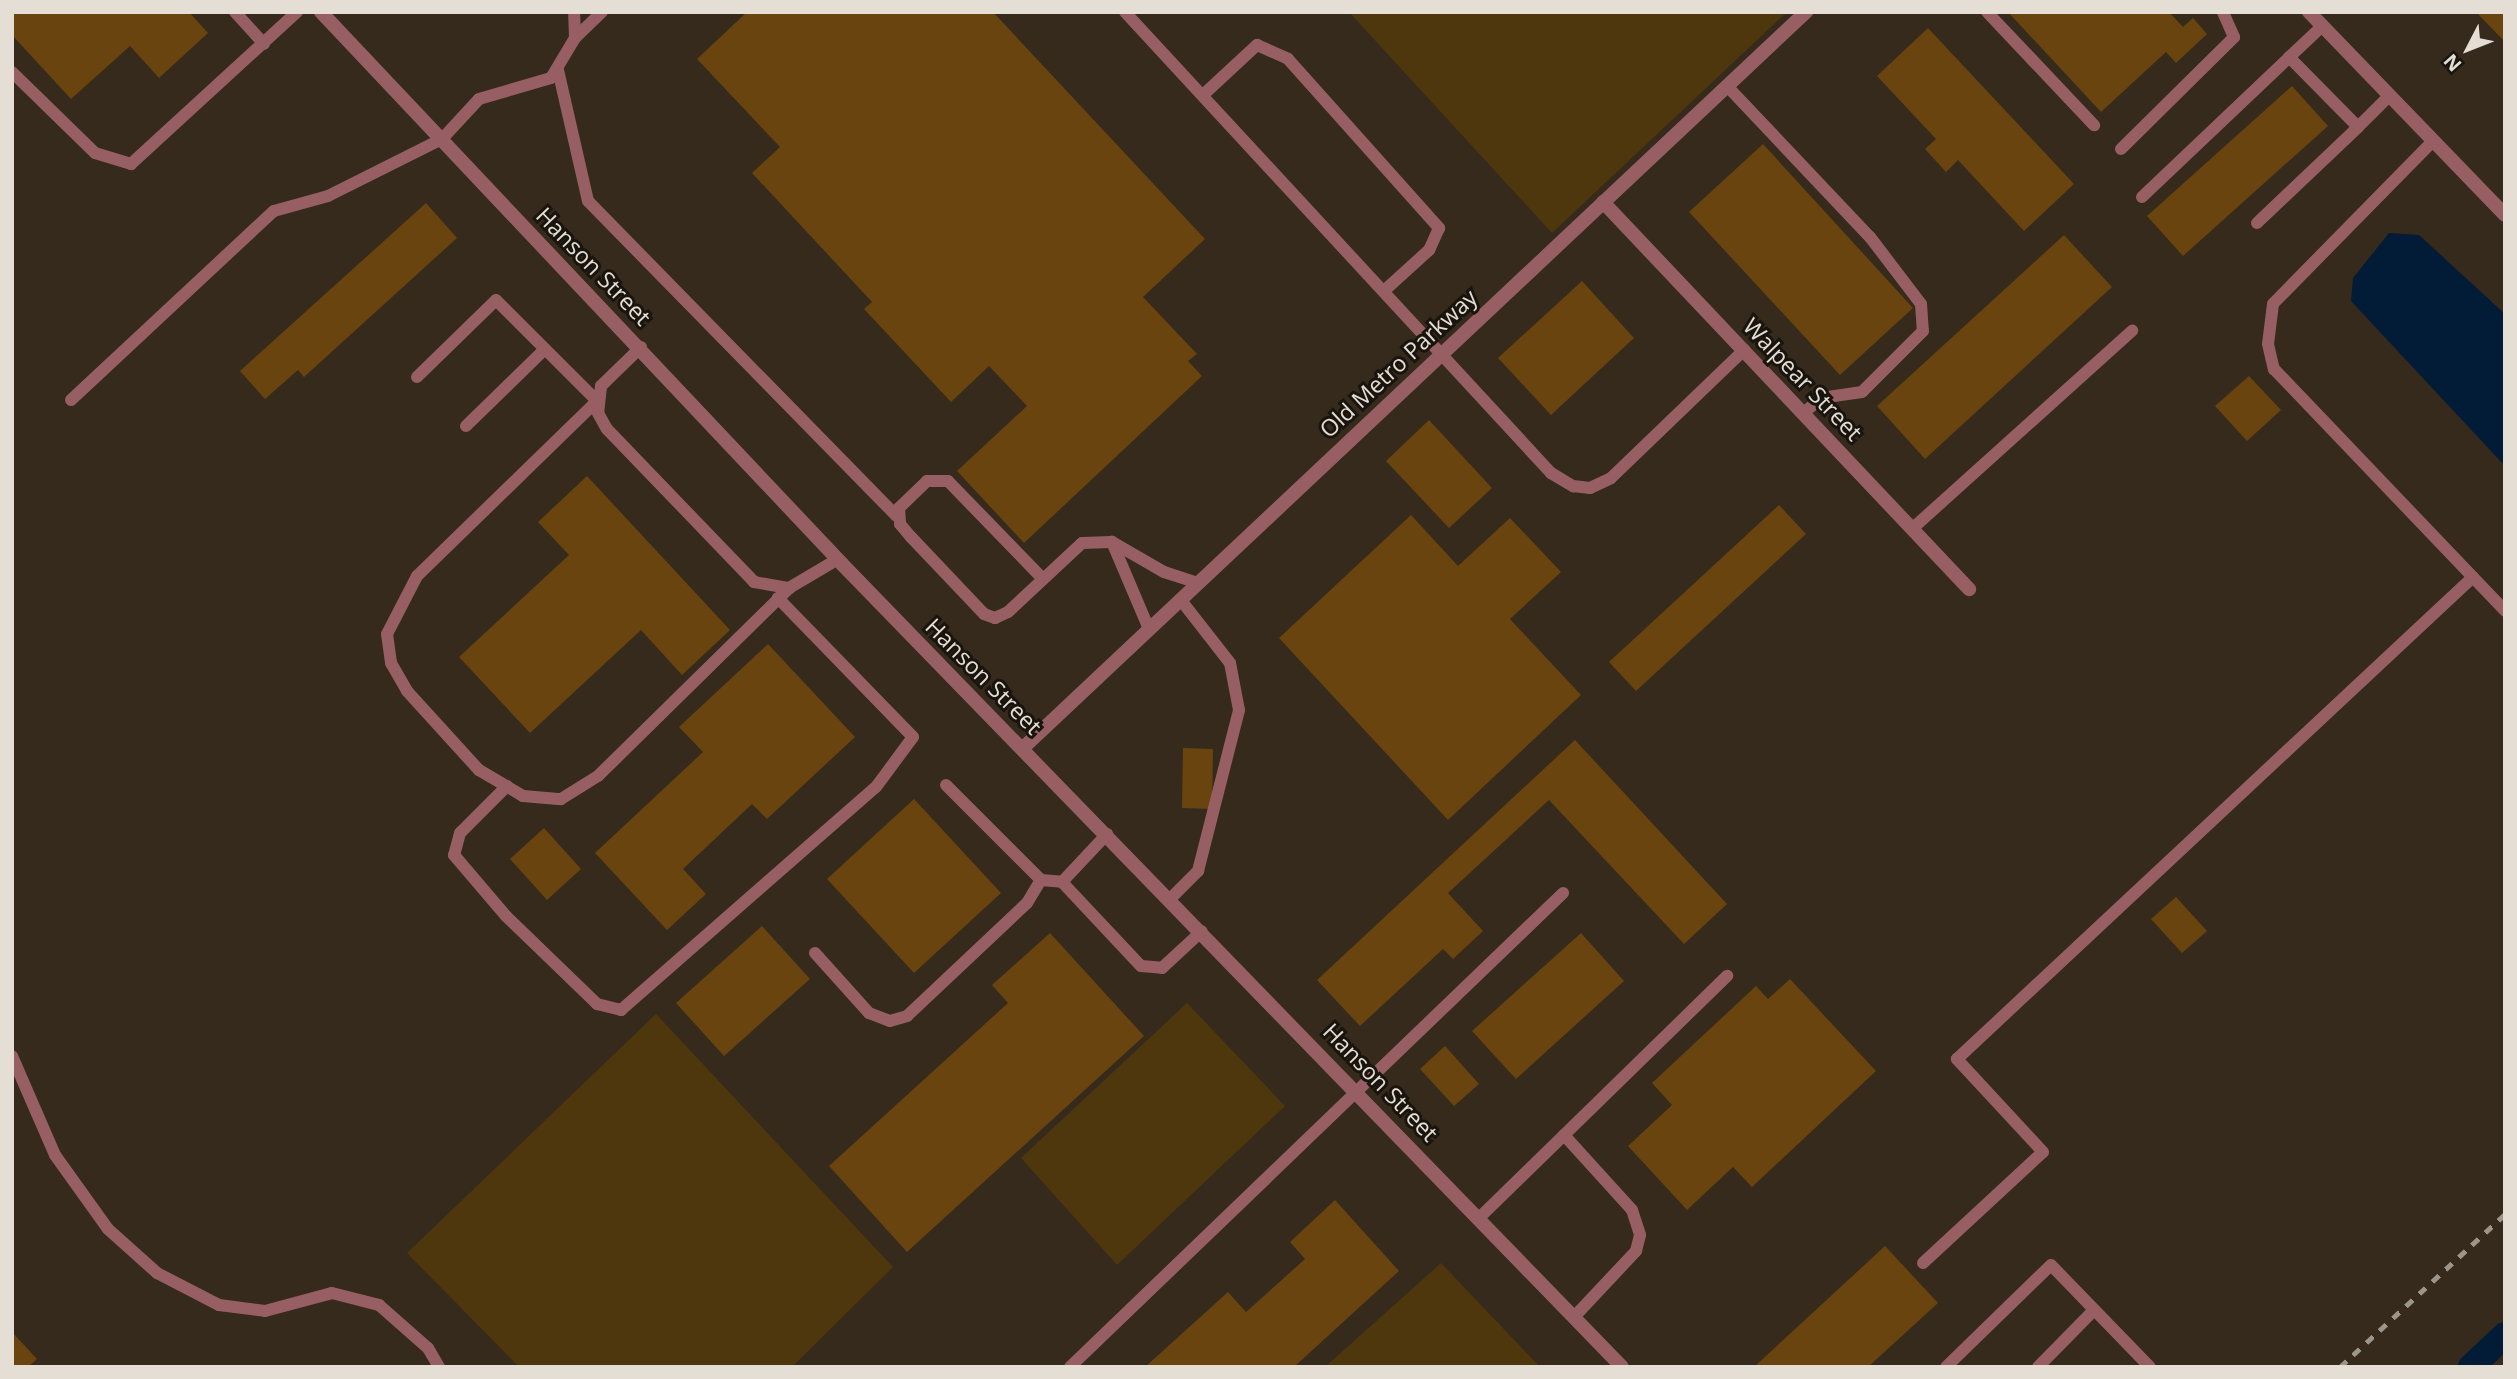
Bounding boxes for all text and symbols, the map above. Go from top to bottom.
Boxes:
north arrow [2433,14,2503,84]
text: N [2438,49,2467,77]
street label: Hanson Street [531,201,657,331]
street label: Old Metro Parkway [1314,283,1482,443]
street label: Walpear Street [1738,312,1868,446]
street label: Hanson Street [920,612,1048,740]
street label: Hanson Street [1318,1017,1444,1147]

